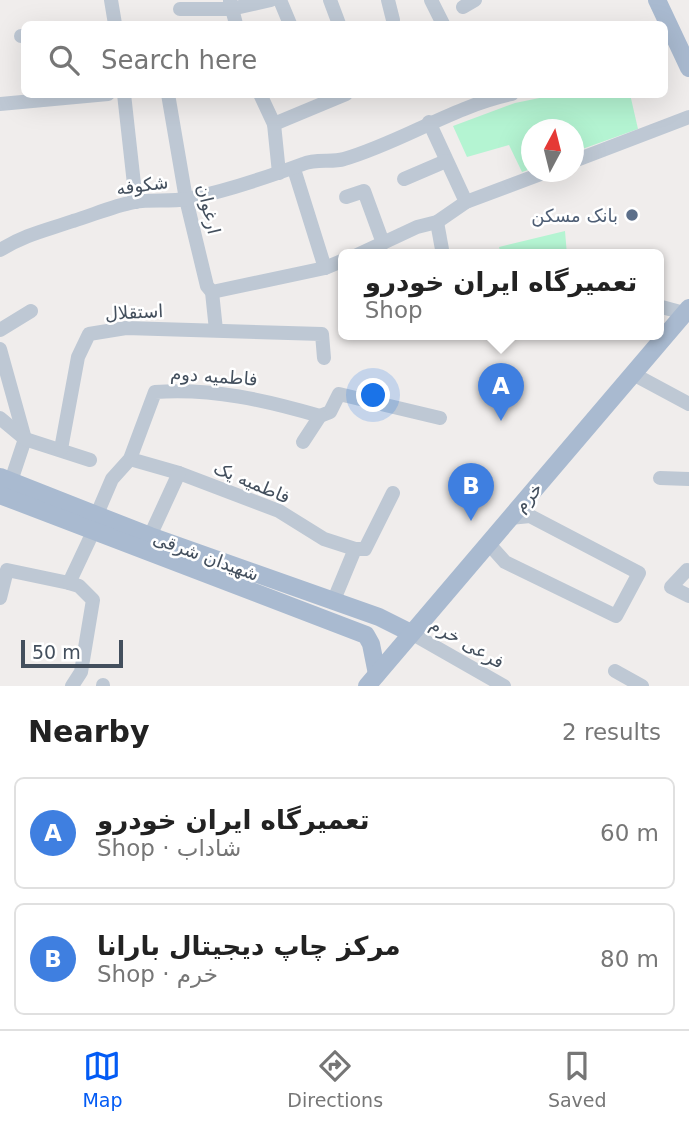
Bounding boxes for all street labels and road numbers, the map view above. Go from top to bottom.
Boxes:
street label: شکوفه [115,171,170,200]
street label: ارغوان [192,182,225,236]
street label: استقلال [104,300,164,324]
street label: فاطمیه دوم [170,362,258,391]
street label: فاطمیه یک [211,457,293,507]
street label: خرم [510,478,547,517]
street label: شهیدان شرقی [150,527,262,586]
street label: فرعی خرم [426,613,508,674]

